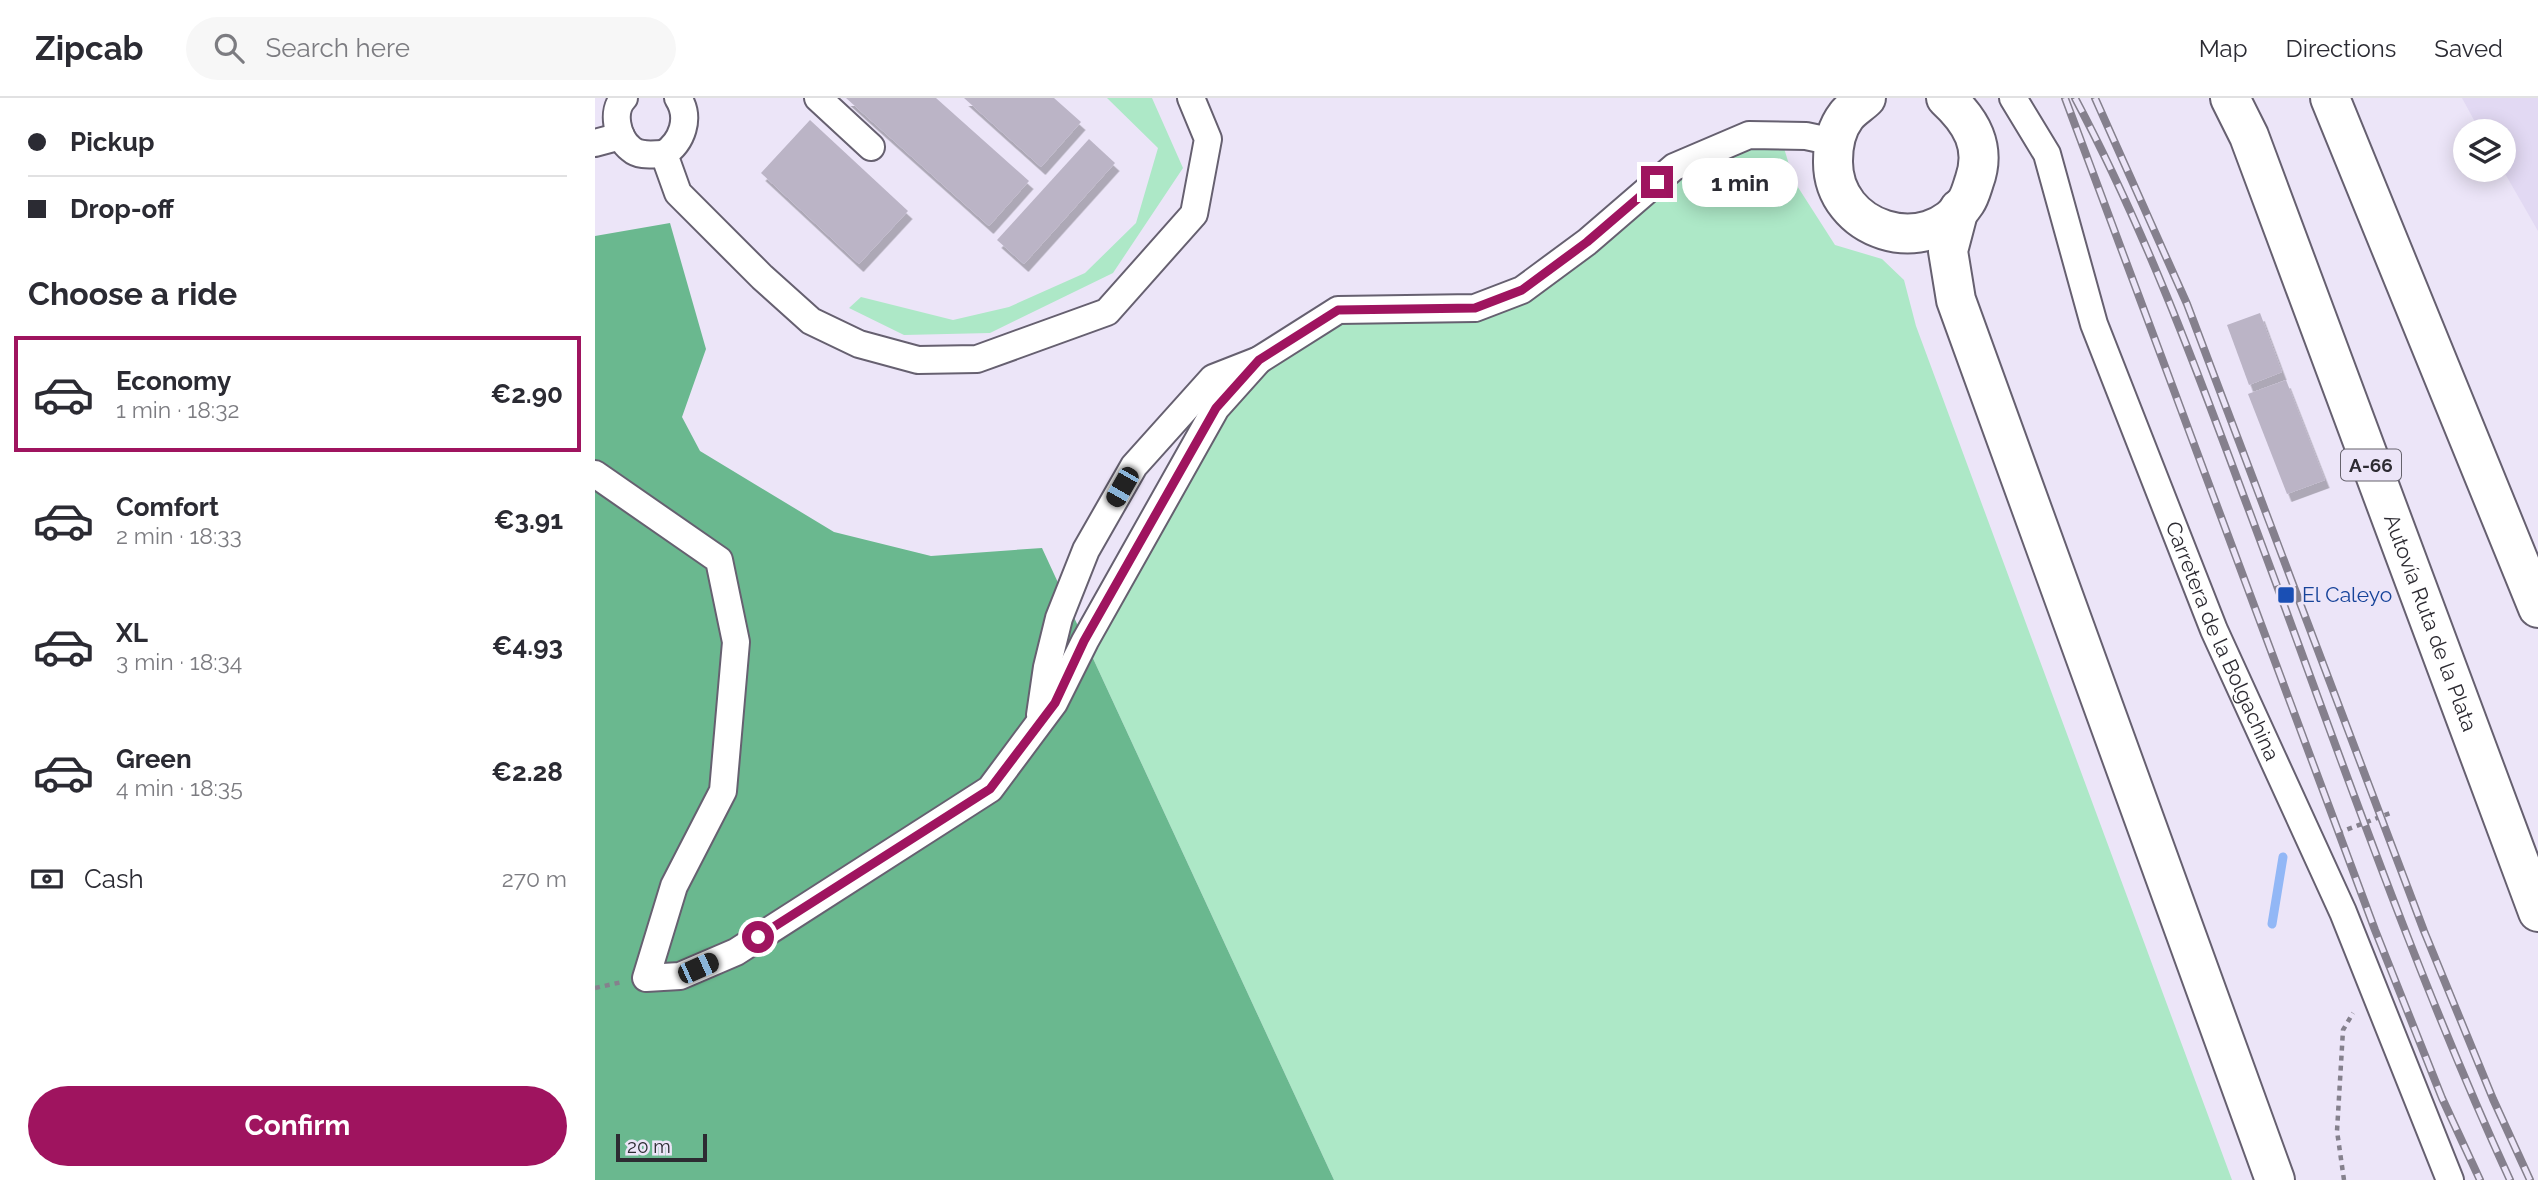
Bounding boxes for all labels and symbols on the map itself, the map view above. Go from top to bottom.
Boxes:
callout: 1 min [1681,158,1797,206]
route end [1641,166,1673,198]
road number: A-66 [2341,450,2401,480]
car [1103,464,1142,510]
street label: Autovía Ruta de la Plata [2379,511,2483,735]
street label: Carretera de la Bolgachina [2161,518,2285,764]
place label: El Caleyo [2302,582,2392,607]
marker: El Caleyo [2276,585,2296,605]
route start [742,921,774,953]
car [675,950,722,986]
scale bar [616,1131,707,1163]

